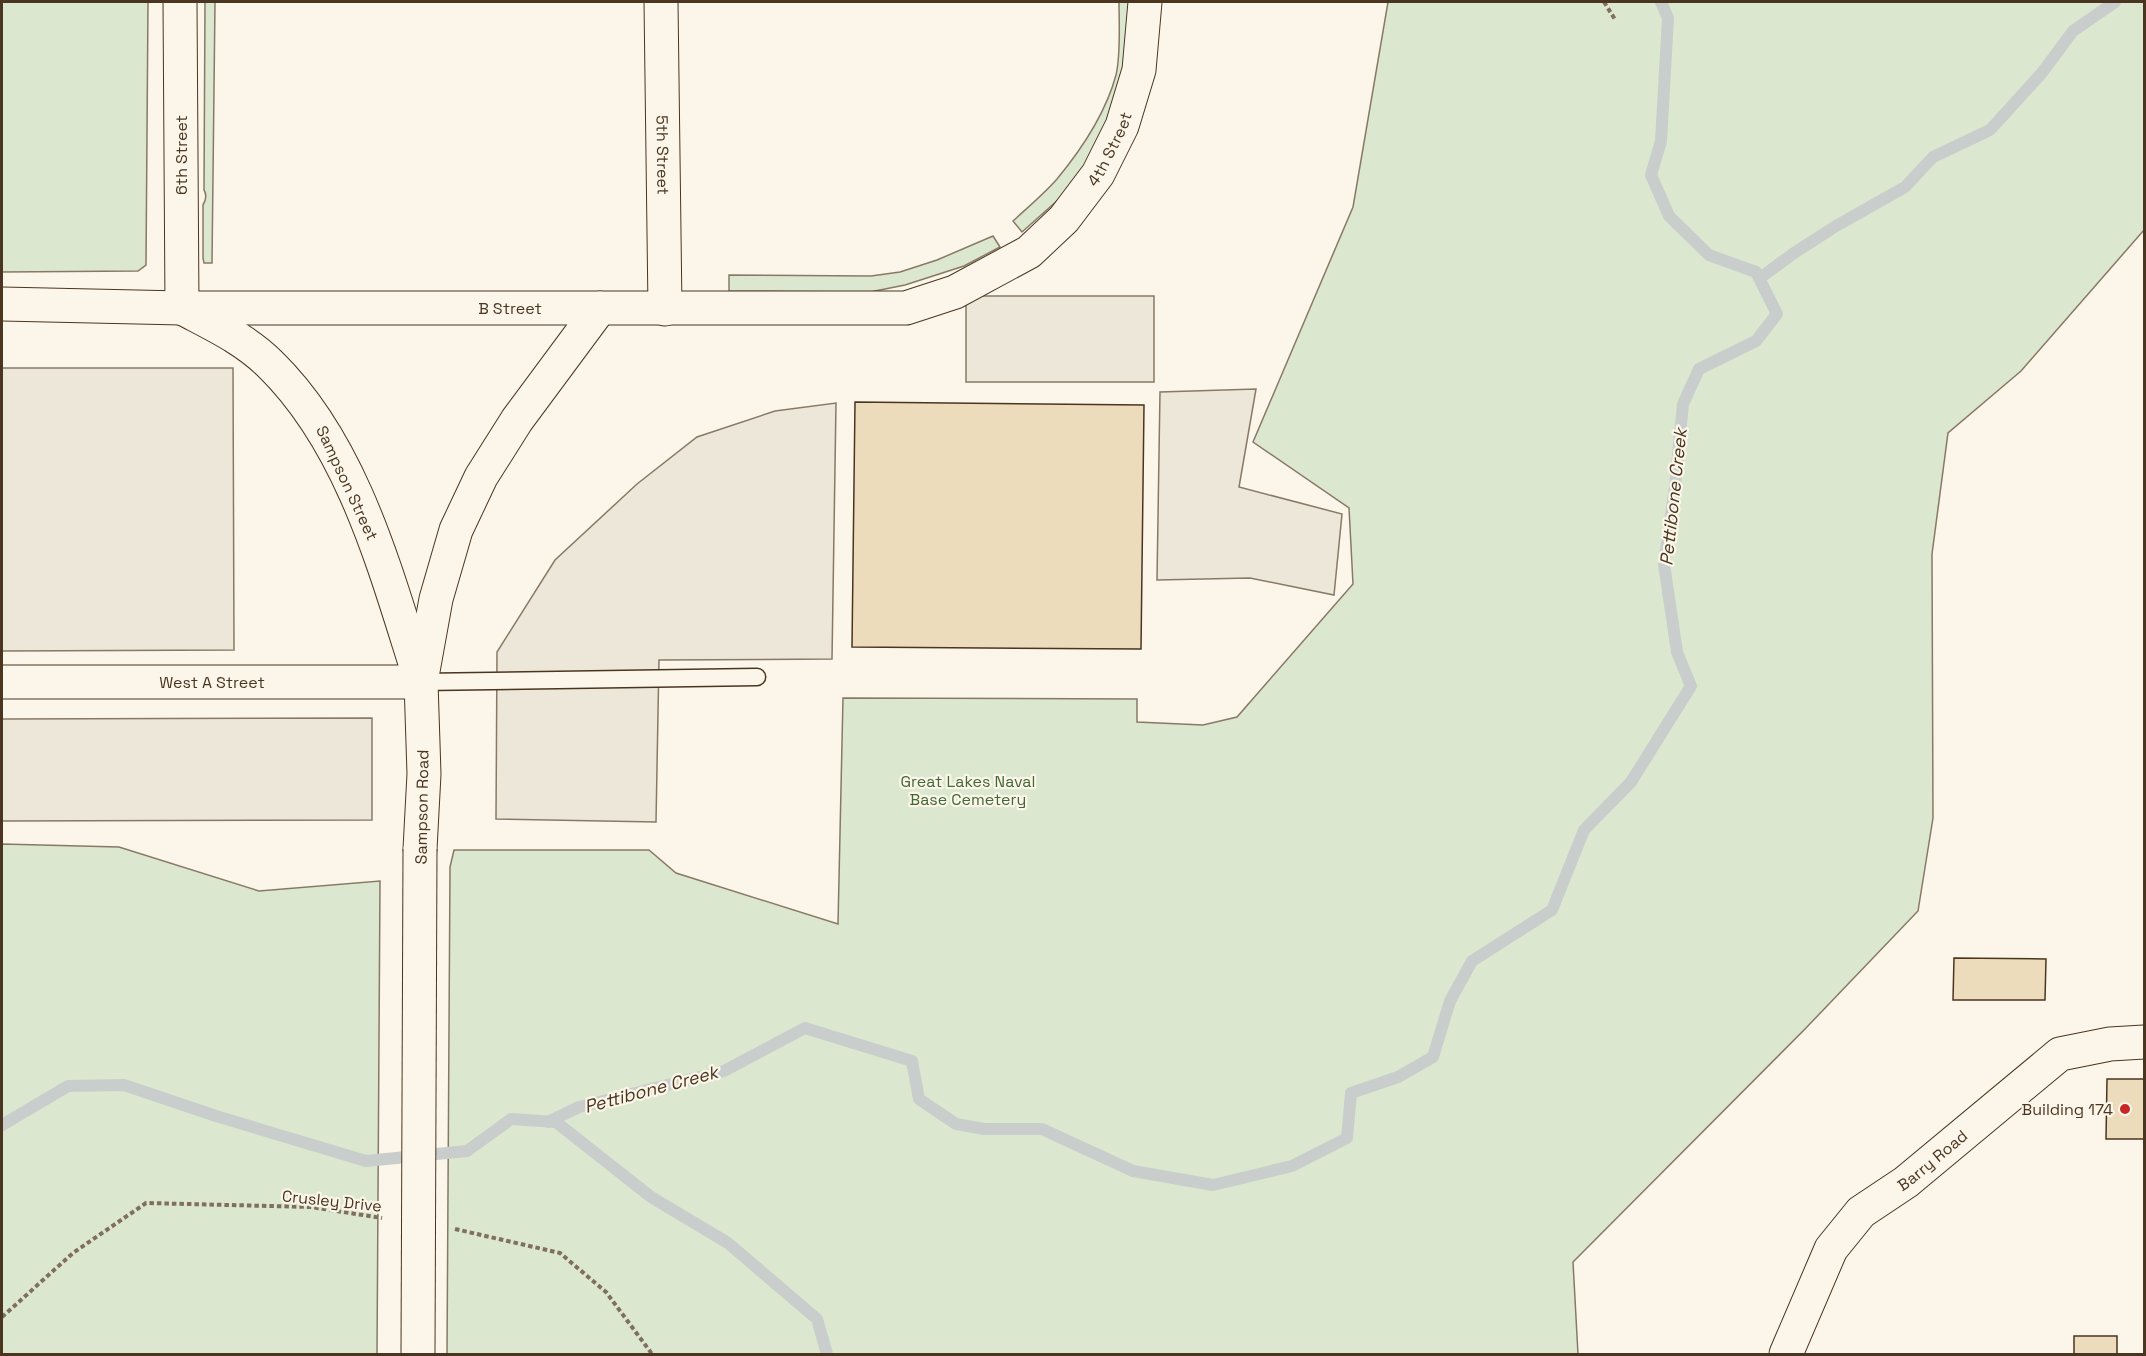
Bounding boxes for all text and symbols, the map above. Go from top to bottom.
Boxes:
street label: 4th Street [1082,109,1136,190]
street label: 6th Street [171,115,192,195]
street label: 5th Street [652,115,674,195]
street label: B Street [478,298,542,319]
street label: Sampson Street [311,422,383,544]
water label: Pettibone Creek [1654,425,1692,567]
street label: West A Street [159,672,265,693]
street label: Sampson Road [411,750,433,864]
park label: Great Lakes Naval Base Cemetery [901,771,1035,810]
water label: Pettibone Creek [582,1059,723,1118]
place label: Building 174 [2022,1099,2113,1120]
marker: Building 174 [2118,1102,2132,1116]
street label: Barry Road [1893,1125,1972,1195]
street label: Crusley Drive [281,1185,383,1217]

